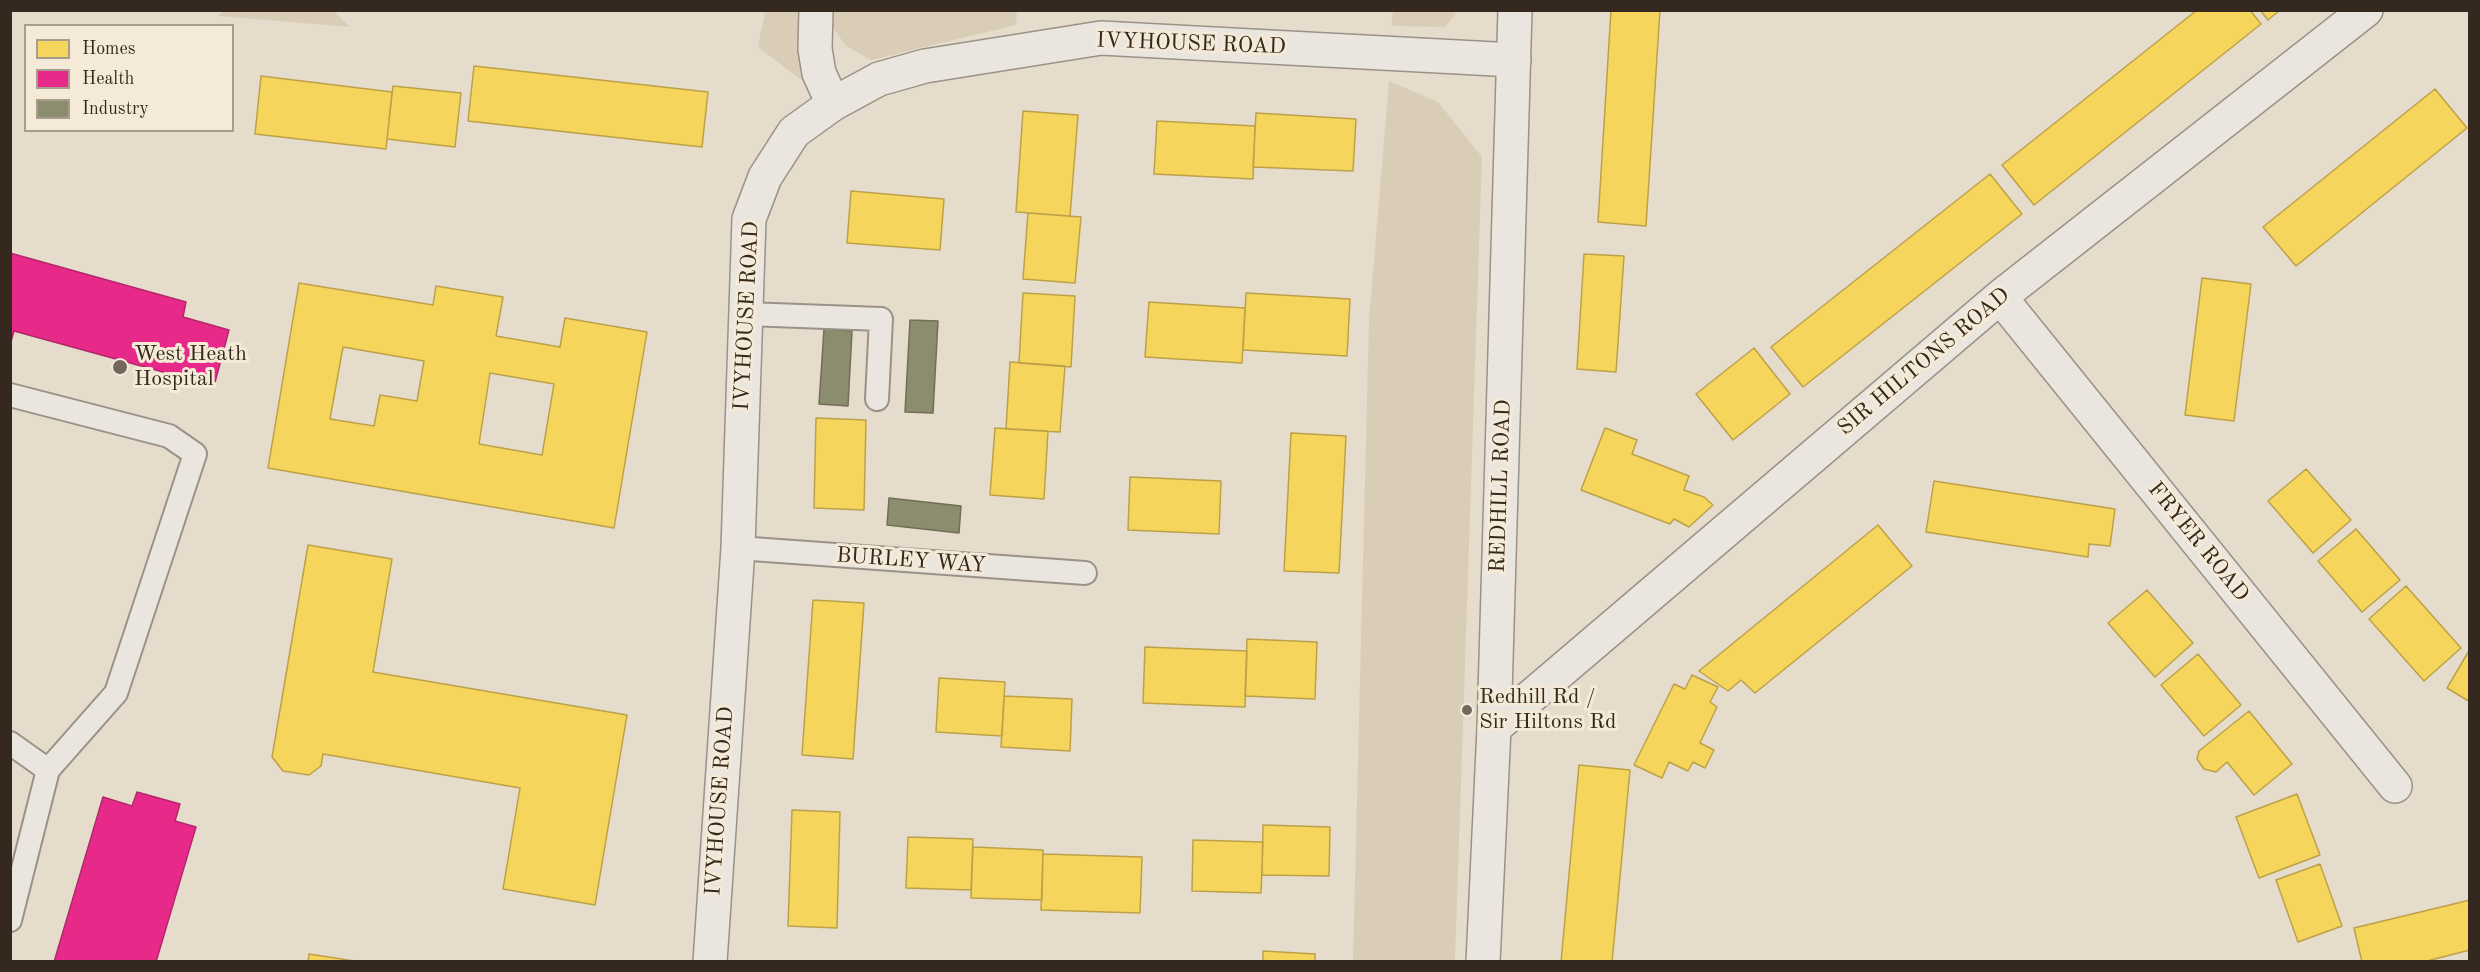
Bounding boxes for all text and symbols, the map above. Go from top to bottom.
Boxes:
legend [24,24,234,132]
street label: IVYHOUSE ROAD [1096,27,1286,61]
text: Homes [82,40,136,58]
text: Health [82,70,134,88]
text: Industry [82,100,149,118]
street label: IVYHOUSE ROAD [729,221,765,411]
street label: SIR HILTONS ROAD [1833,282,2015,442]
place label: West Heath Hospital [134,341,247,392]
marker: West Heath Hospital [111,358,129,376]
street label: REDHILL ROAD [1485,399,1517,573]
street label: FRYER ROAD [2142,477,2254,607]
street label: BURLEY WAY [835,543,987,579]
place label: Redhill Rd / Sir Hiltons Rd [1479,684,1616,736]
marker: Redhill Rd / Sir Hiltons Rd [1460,703,1474,717]
street label: IVYHOUSE ROAD [700,705,740,897]

